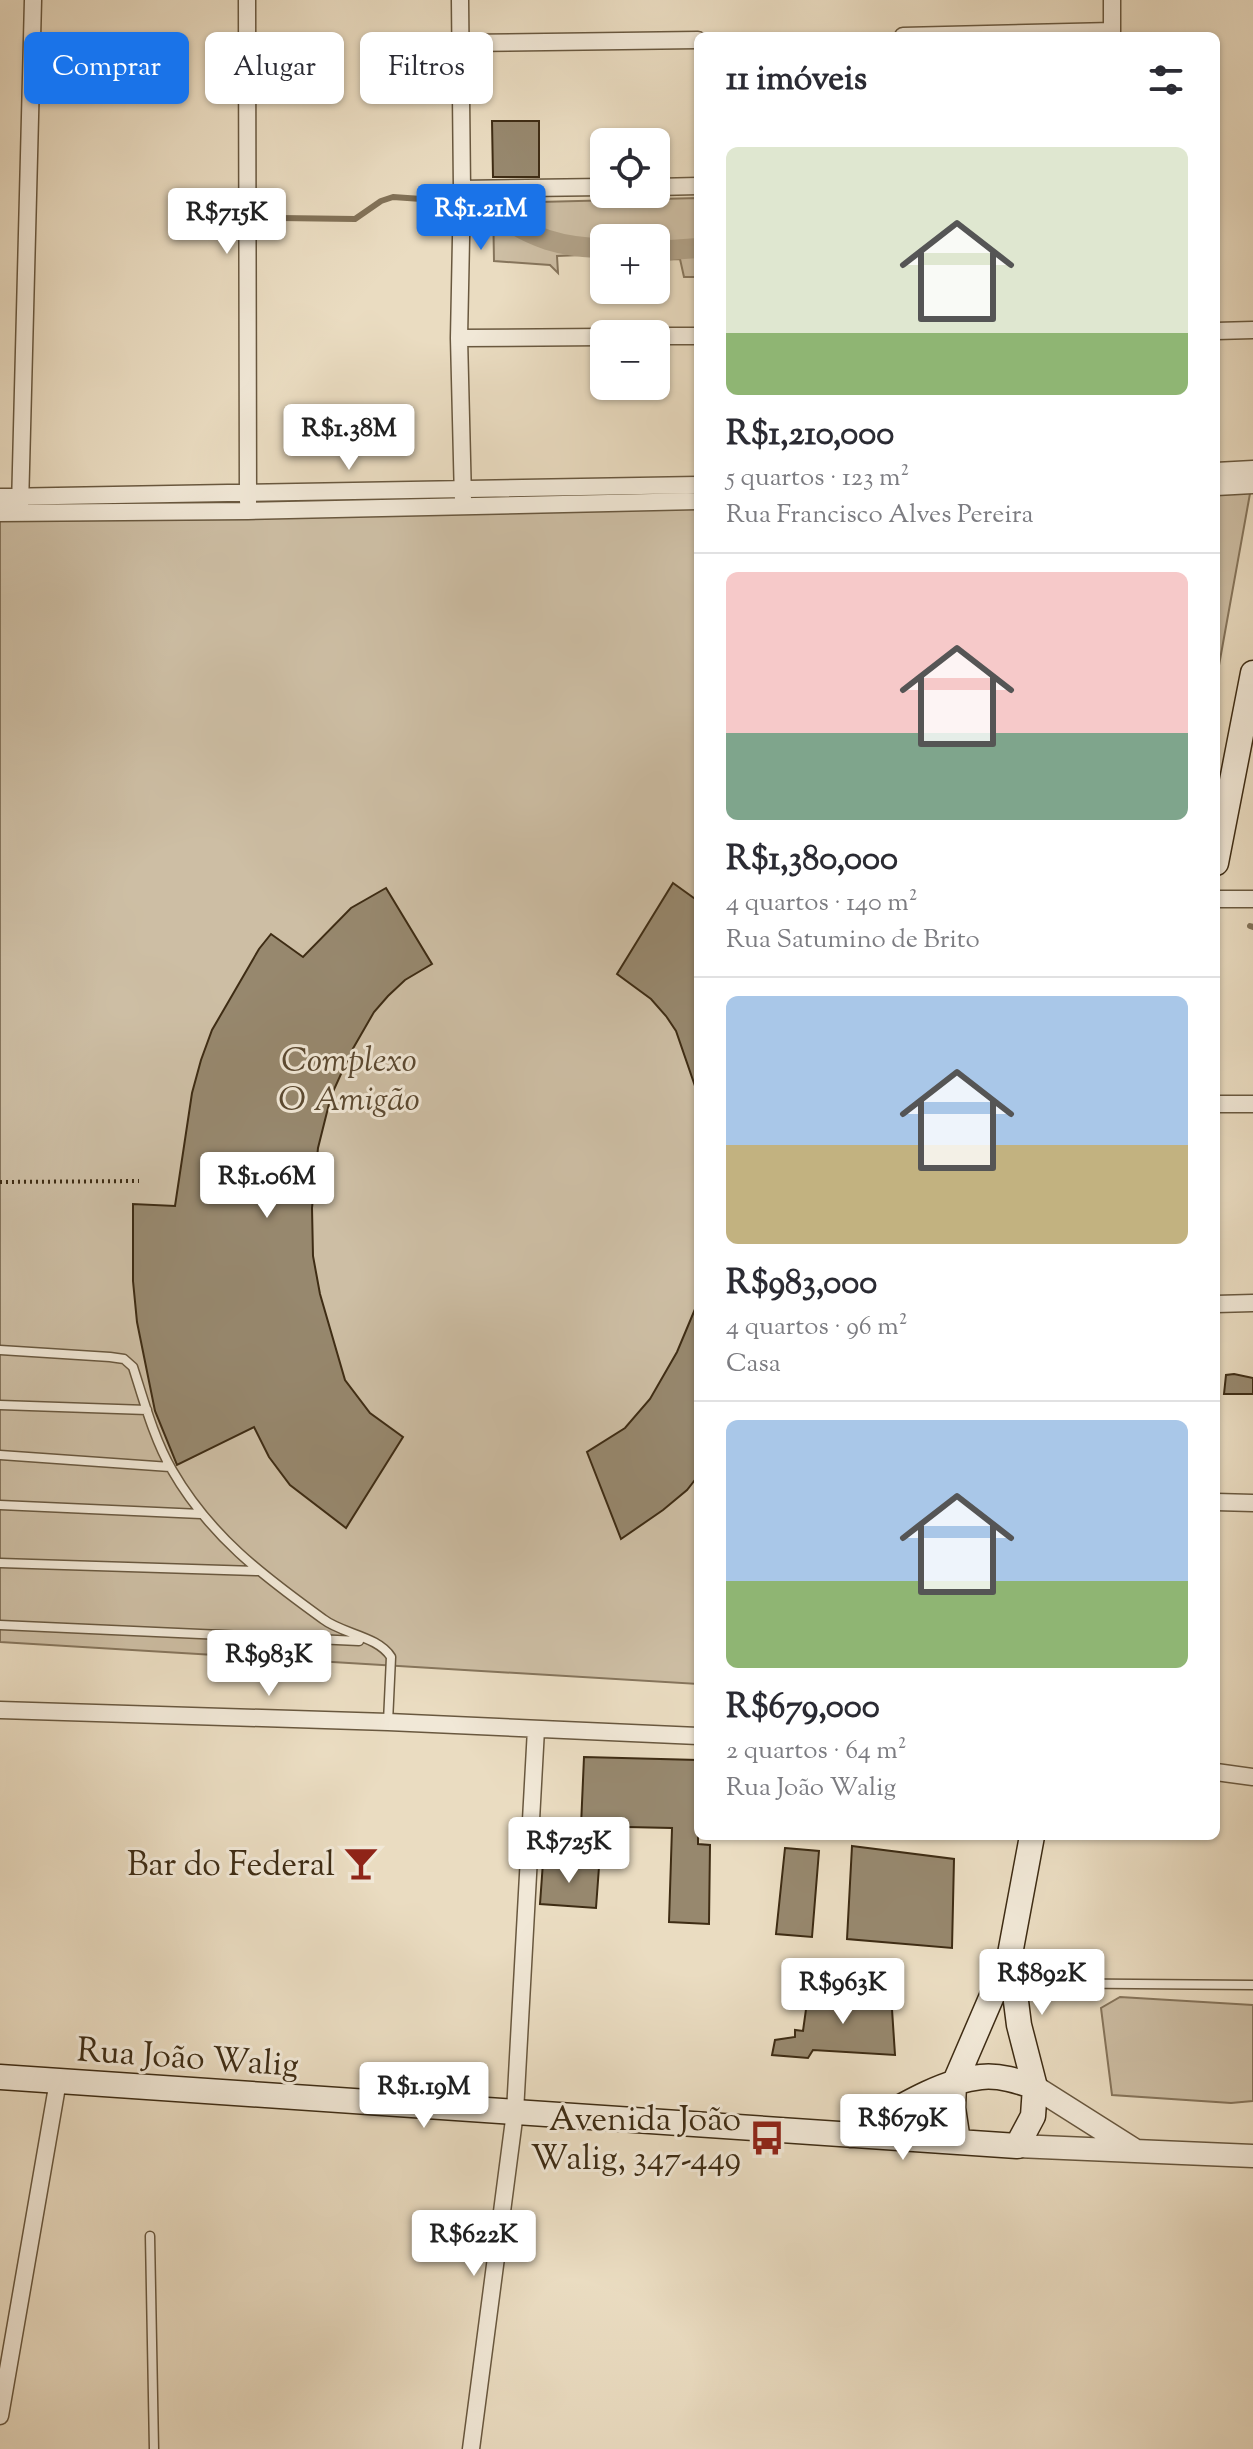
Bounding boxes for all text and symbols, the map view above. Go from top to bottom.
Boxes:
chip: Comprar [24,32,189,104]
chip: Alugar [205,32,344,104]
chip: Filtros [360,32,493,104]
text: 11 imóveis [726,56,867,105]
icon: filters [1144,58,1188,102]
map controls [590,128,670,400]
button: locate [590,128,670,208]
pin: R$1.21M [407,184,555,252]
pin: R$715K [162,188,292,256]
text: R$1.21M [435,191,527,228]
text: R$715K [186,195,268,232]
icon: home [885,199,1029,343]
button: + [590,224,670,304]
button: − [590,320,670,400]
pin: R$1.38M [275,404,423,472]
text: R$1.38M [301,411,397,448]
text: R$1,210,000 [726,411,894,460]
text: 5 quartos · 123 m² [726,460,909,497]
text: Rua Francisco Alves Pereira [726,497,1033,534]
icon: home [885,624,1029,768]
text: R$1,380,000 [726,836,898,885]
text: 4 quartos · 140 m² [726,885,918,922]
text: Rua Satumino de Brito [726,922,980,959]
park label: Complexo O Amigão [278,1038,420,1126]
icon: home [885,1048,1029,1192]
pin: R$1.06M [193,1152,341,1220]
text: R$1.06M [218,1159,316,1196]
text: R$983,000 [726,1260,877,1309]
text: 4 quartos · 96 m² [726,1309,908,1346]
text: Casa [726,1346,781,1383]
icon: home [885,1472,1029,1616]
pin: R$983K [204,1630,334,1698]
text: R$983K [225,1637,313,1674]
text: R$679,000 [726,1684,880,1733]
text: 2 quartos · 64 m² [726,1733,907,1770]
text: Rua João Walig [726,1770,896,1807]
pin: R$725K [504,1817,634,1885]
text: R$725K [526,1824,612,1861]
place label: Bar do Federal [127,1842,335,1891]
bar icon: Bar do Federal [342,1844,380,1882]
pin: R$892K [977,1949,1107,2017]
text: R$892K [997,1956,1087,1993]
pin: R$963K [778,1958,908,2026]
text: R$963K [799,1965,887,2002]
street label: Rua João Walig [75,2027,300,2092]
pin: R$1.19M [350,2062,498,2130]
text: R$1.19M [377,2069,471,2106]
pin: R$679K [838,2094,968,2162]
place label: Avenida João Walig, 347-449 [531,2097,741,2185]
text: R$679K [858,2101,948,2138]
bus stop icon: Avenida João Walig, 347-449 [748,2119,786,2157]
pin: R$622K [409,2210,539,2278]
text: R$622K [430,2217,518,2254]

